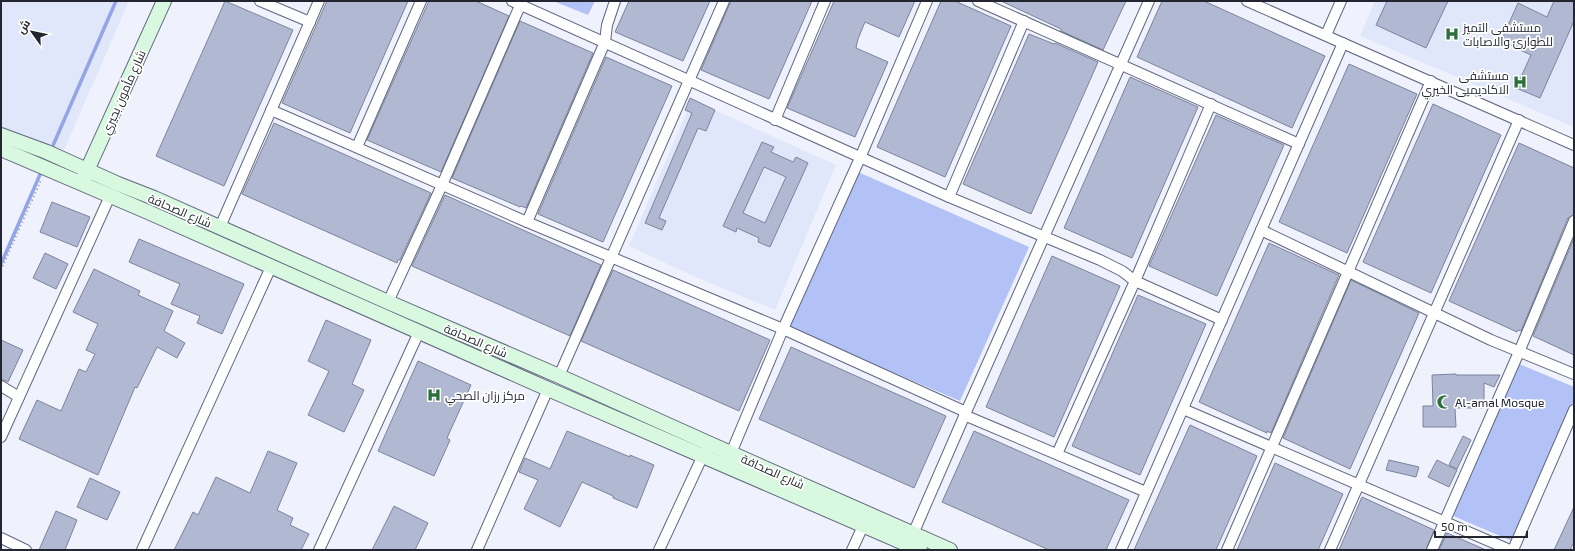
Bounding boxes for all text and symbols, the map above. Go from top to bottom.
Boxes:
north arrow [12,12,52,52]
text: ش [14,17,33,36]
place label: مستشفى التميز للطوارئ والاصابات [1462,20,1553,49]
hospital icon: مستشفى التميز للطوارئ والاصابات [1444,26,1460,42]
street label: شارع مأمون بحيري [98,48,152,138]
place label: مستشفى الاكاديميى الخيري [1421,68,1509,100]
hospital icon: مستشفى الاكاديميى الخيري [1512,74,1528,90]
street label: شارع الصحافة [145,190,214,232]
street label: شارع الصحافة [441,320,510,362]
hospital icon: مركز رزان الصحي [426,387,442,403]
place label: مركز رزان الصحي [445,388,525,406]
mosque icon: Al-amal Mosque [1436,394,1452,410]
place label: Al-amal Mosque [1455,395,1544,409]
street label: شارع الصحافة [738,451,807,493]
scale bar [1435,513,1527,539]
text: 50 m [1441,519,1468,533]

